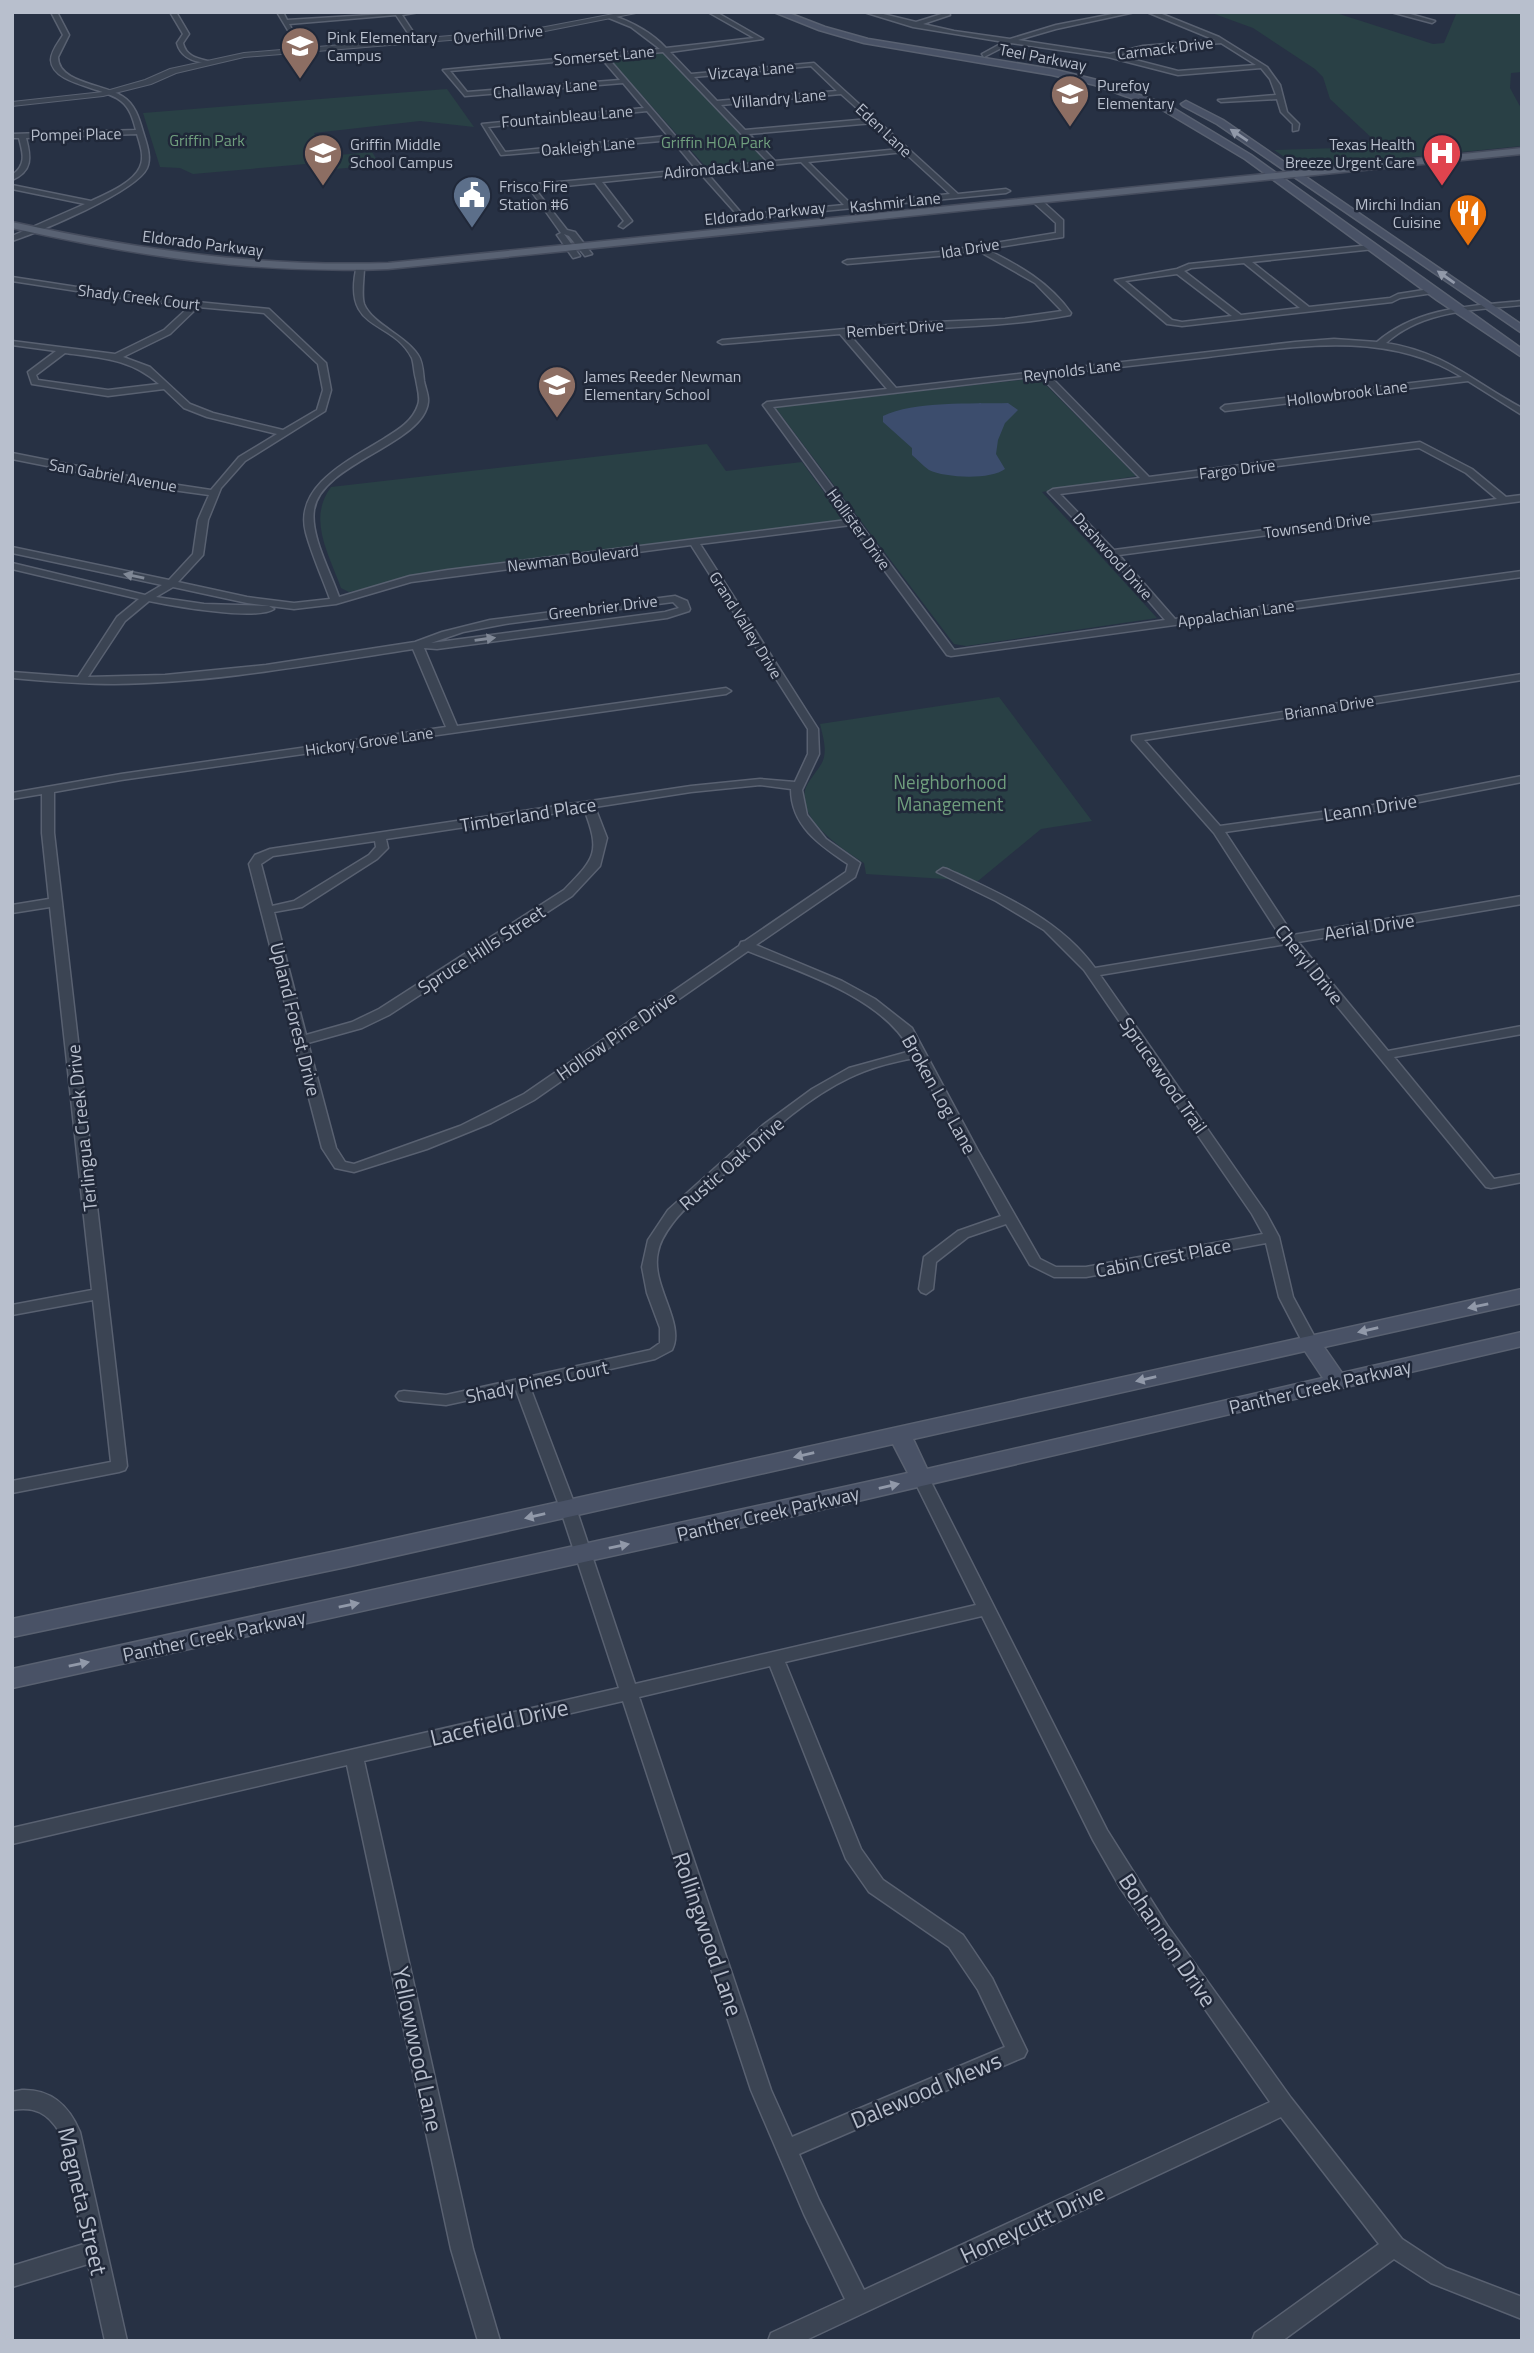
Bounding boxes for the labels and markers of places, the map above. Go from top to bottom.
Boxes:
school or university icon: Pink Elementary Campus [279,25,321,80]
place label: Pink Elementary Campus [327,25,438,67]
school or university icon: Purefoy Elementary [1049,73,1091,128]
place label: Purefoy Elementary [1097,73,1175,115]
school or university icon: Griffin Middle School Campus [302,132,344,187]
place label: Griffin Middle School Campus [350,132,453,174]
place label: Texas Health Breeze Urgent Care [1285,132,1415,174]
hospital icon: Texas Health Breeze Urgent Care [1421,132,1463,187]
public building icon: Frisco Fire Station #6 [451,174,493,229]
place label: Frisco Fire Station #6 [499,174,569,216]
place label: Mirchi Indian Cuisine [1355,192,1441,234]
restaurant icon: Mirchi Indian Cuisine [1447,192,1489,247]
school or university icon: James Reeder Newman Elementary School [536,364,578,419]
place label: James Reeder Newman Elementary School [584,364,741,406]

